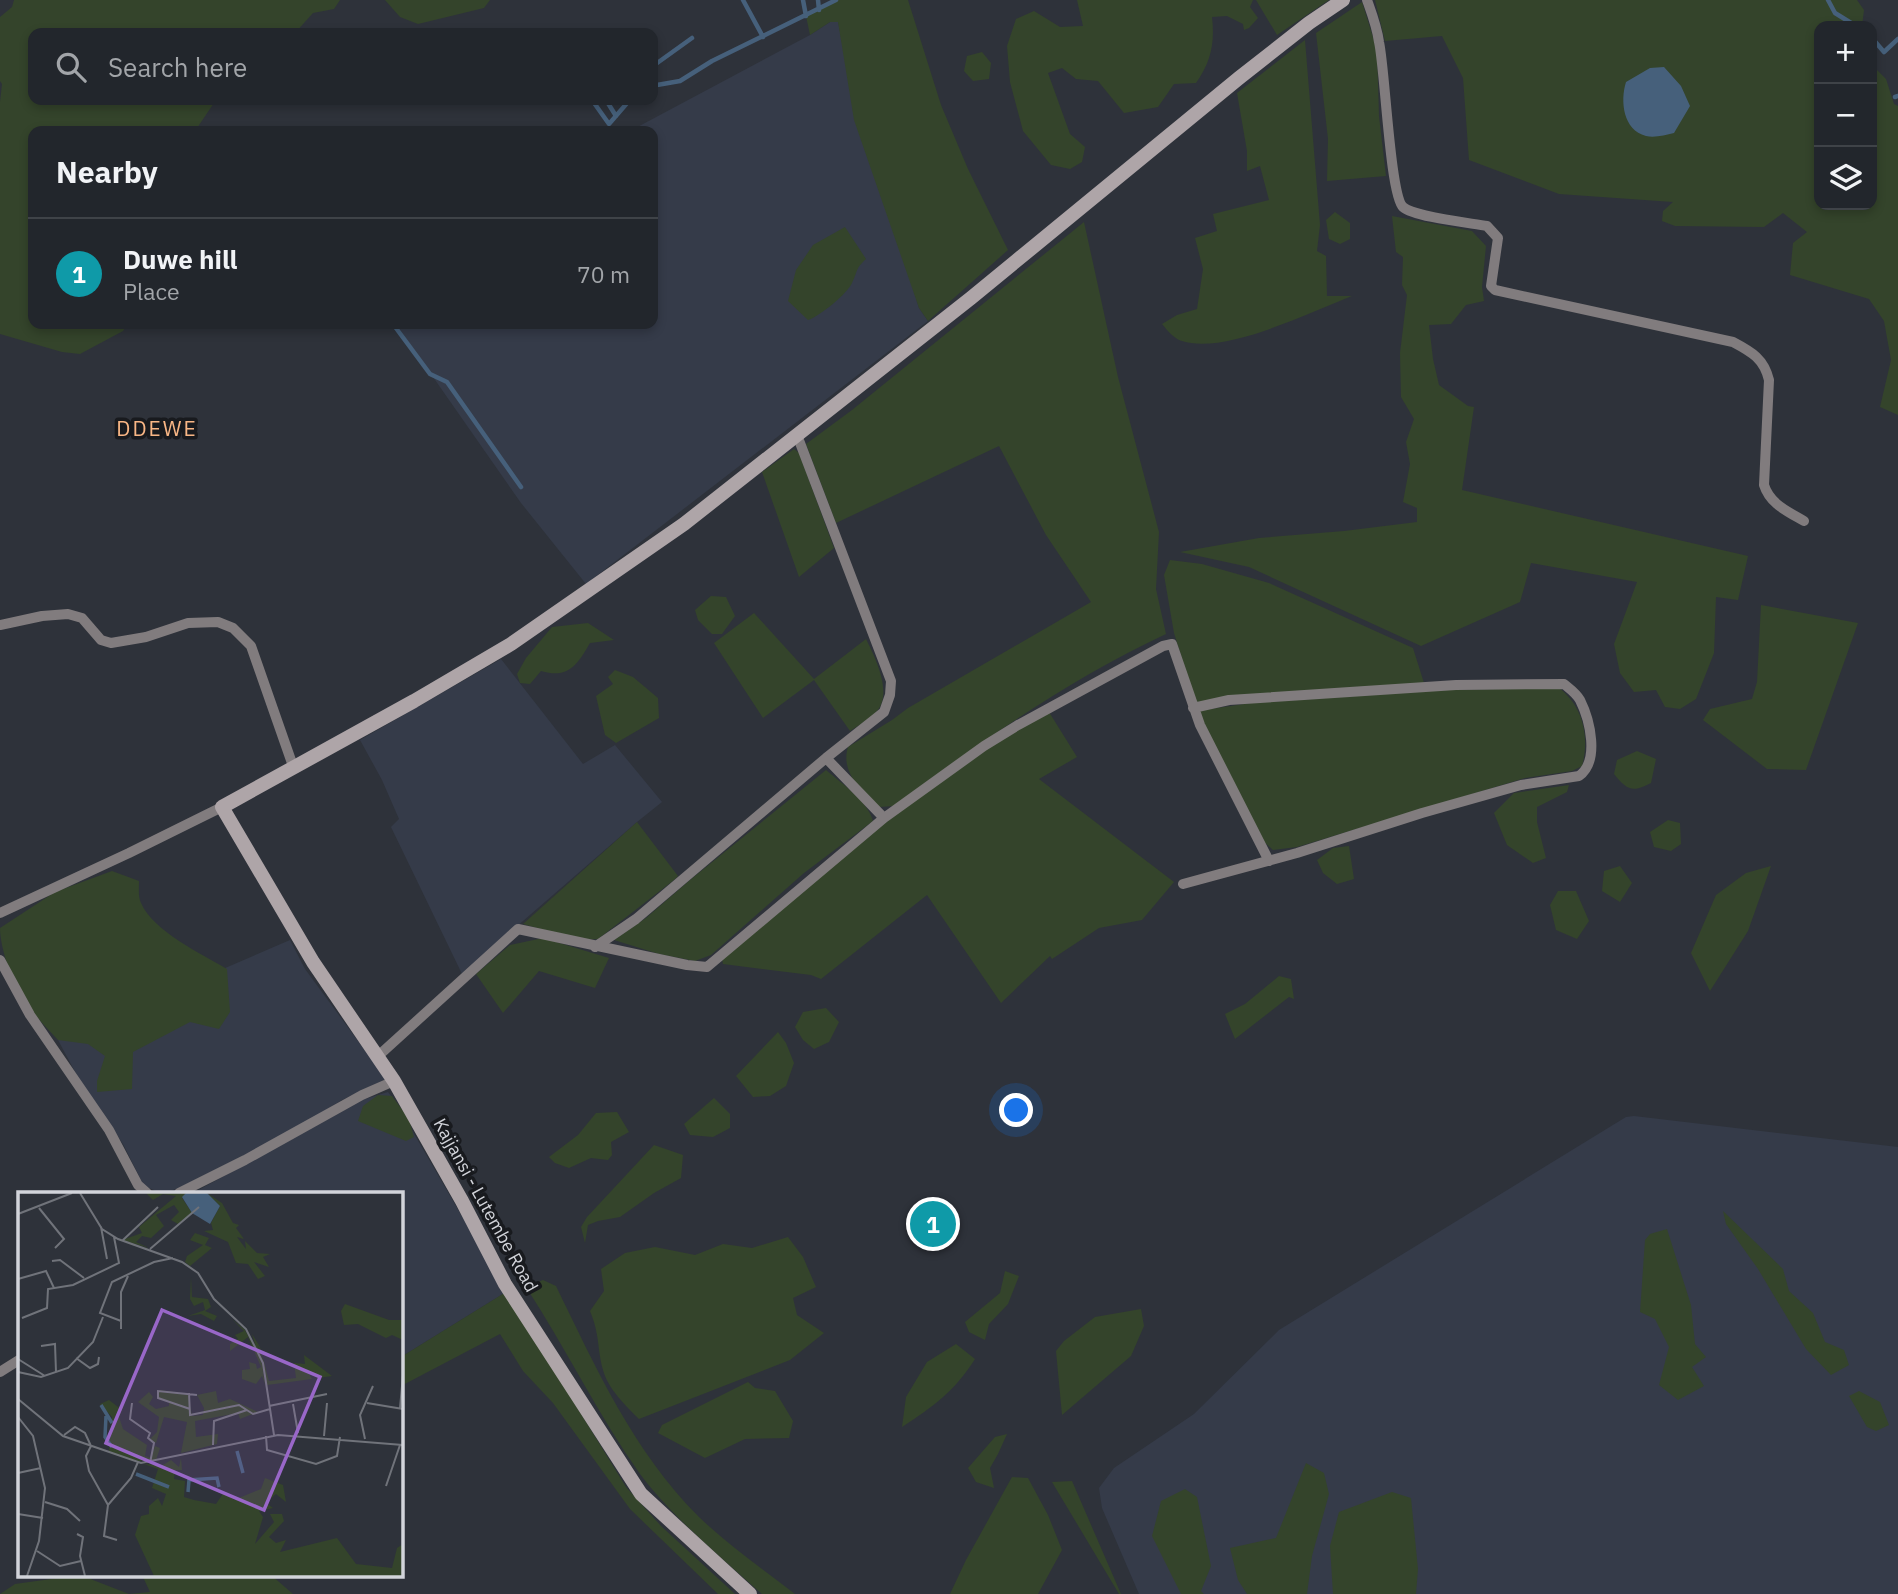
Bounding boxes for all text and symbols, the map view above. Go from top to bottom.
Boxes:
map controls [1814,21,1877,210]
button: + [1814,21,1877,84]
search box [28,28,658,105]
icon: search [52,48,90,86]
text: Search here [108,50,247,84]
button: − [1814,84,1877,147]
button: layers [1814,147,1877,210]
text: Nearby [56,152,158,191]
text: Duwe hill [123,242,237,276]
text: 1 [72,259,86,289]
text: 70 m [577,259,630,289]
text: Place [123,276,180,306]
district label: DDEWE [116,414,198,442]
your location [999,1093,1033,1127]
street label: Kajjansi - Lutembe Road [429,1114,543,1296]
inset map [18,1192,402,1576]
pin: 1 [910,1198,956,1250]

